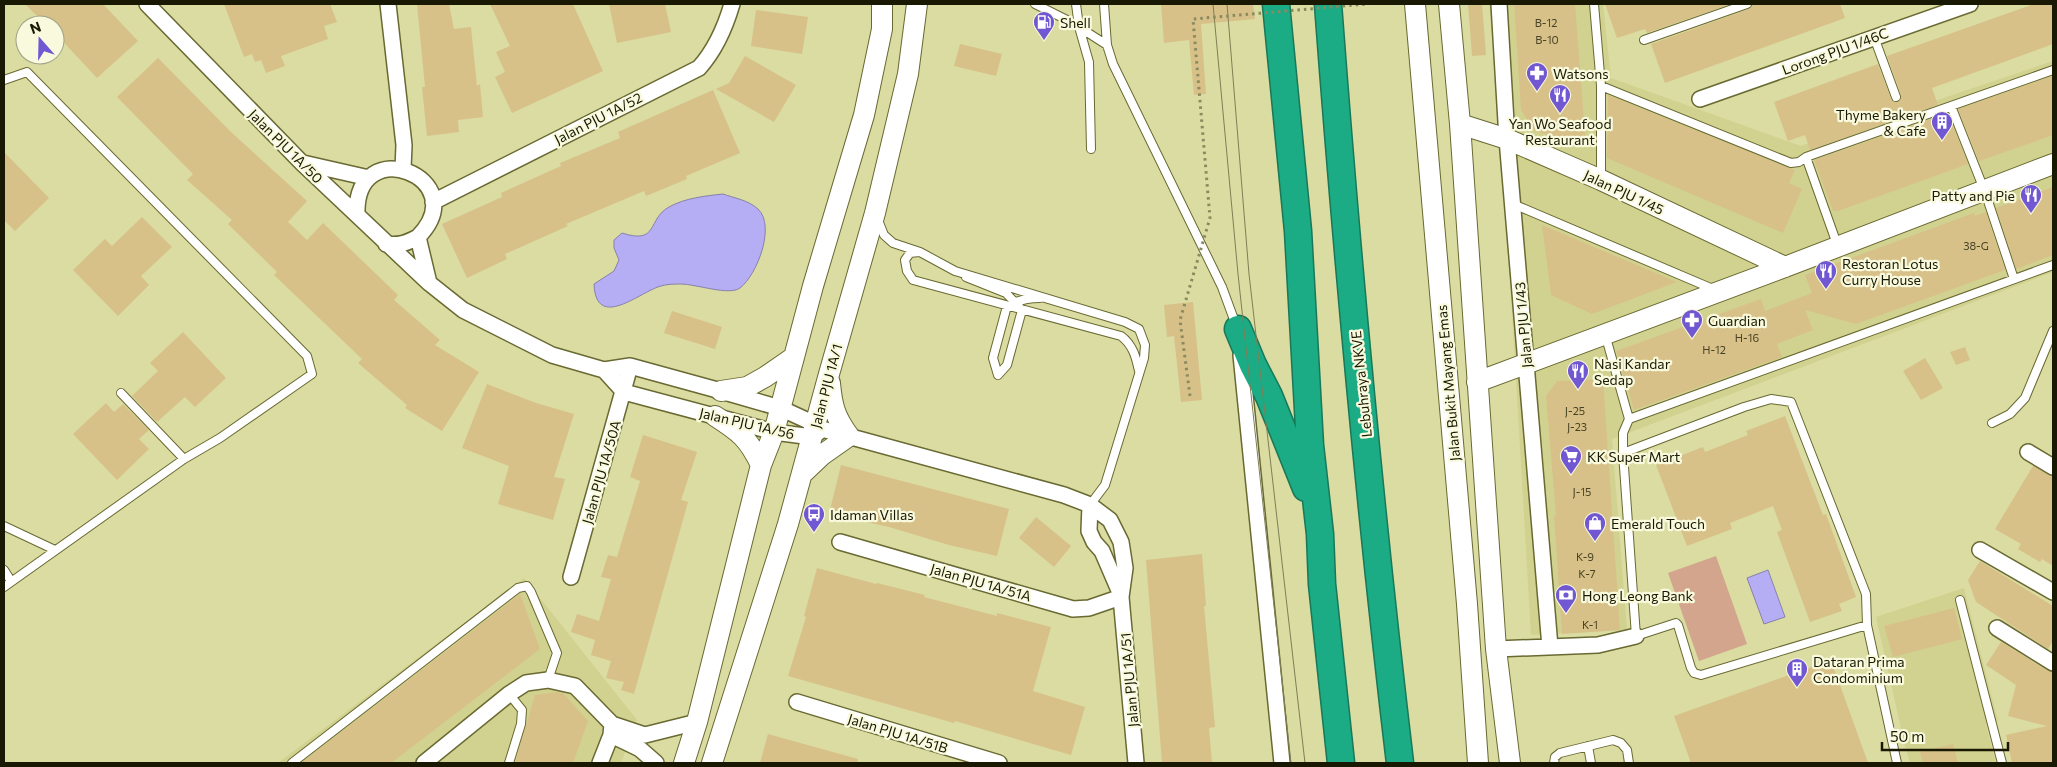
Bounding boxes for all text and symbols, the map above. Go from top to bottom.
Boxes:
fuel station icon: Shell [1032,10,1056,41]
place label: Shell [1060,14,1091,31]
north arrow [15,15,65,65]
house number: B-12 [1535,16,1557,29]
text: N [28,18,43,37]
street label: Lorong PJU 1/46C [1780,24,1890,78]
house number: B-10 [1535,33,1559,46]
pharmacy icon: Watsons [1525,61,1549,92]
place label: Watsons [1553,65,1609,82]
restaurant icon: Yan Wo Seafood Restaurant [1548,83,1572,114]
street label: Jalan PJU 1A/52 [551,88,645,147]
street label: Jalan PJU 1A/50 [245,105,327,187]
place label: Thyme Bakery & Cafe [1836,106,1926,139]
building icon: Thyme Bakery & Cafe [1930,110,1954,141]
place label: Yan Wo Seafood Restaurant [1508,115,1612,148]
street label: Jalan PJU 1/45 [1581,166,1667,218]
restaurant icon: Patty and Pie [2019,183,2043,214]
place label: Patty and Pie [1932,187,2015,204]
house number: 38-G [1963,239,1989,252]
place label: Restoran Lotus Curry House [1842,255,1938,288]
restaurant icon: Restoran Lotus Curry House [1814,259,1838,290]
street label: Jalan PJU 1/43 [1511,281,1535,369]
street label: Jalan Bukit Mayang Emas [1433,304,1463,462]
pharmacy icon: Guardian [1680,308,1704,339]
place label: Guardian [1708,312,1766,329]
street label: Lebuhraya NKVE [1347,330,1375,438]
house number: H-16 [1735,331,1759,344]
street label: Jalan PJU 1A/1 [807,342,845,430]
house number: H-12 [1702,343,1726,356]
place label: Nasi Kandar Sedap [1594,355,1671,388]
restaurant icon: Nasi Kandar Sedap [1566,359,1590,390]
street label: Jalan PJU 1A/56 [698,404,796,442]
house number: J-25 [1565,404,1585,418]
street label: Jalan PJU 1A/50A [578,418,624,526]
house number: J-23 [1567,420,1587,434]
supermarket icon: KK Super Mart [1559,444,1583,475]
place label: KK Super Mart [1587,448,1681,465]
house number: J-15 [1573,485,1591,499]
bus stop icon: Idaman Villas [802,502,826,533]
place label: Idaman Villas [830,506,914,523]
shop icon: Emerald Touch [1583,511,1607,542]
place label: Emerald Touch [1611,515,1705,532]
house number: K-9 [1576,550,1594,563]
street label: Jalan PJU 1A/51A [929,559,1034,605]
house number: K-7 [1578,567,1596,580]
bank icon: Hong Leong Bank [1554,583,1578,614]
place label: Hong Leong Bank [1582,587,1694,604]
house number: K-1 [1582,618,1598,631]
street label: Jalan PJU 1A/51 [1116,632,1142,728]
place label: Dataran Prima Condominium [1813,653,1905,686]
building icon: Dataran Prima Condominium [1785,657,1809,688]
street label: Jalan PJU 1A/51B [846,710,950,756]
scale bar [1882,720,2008,752]
text: 50 m [1890,727,1924,745]

